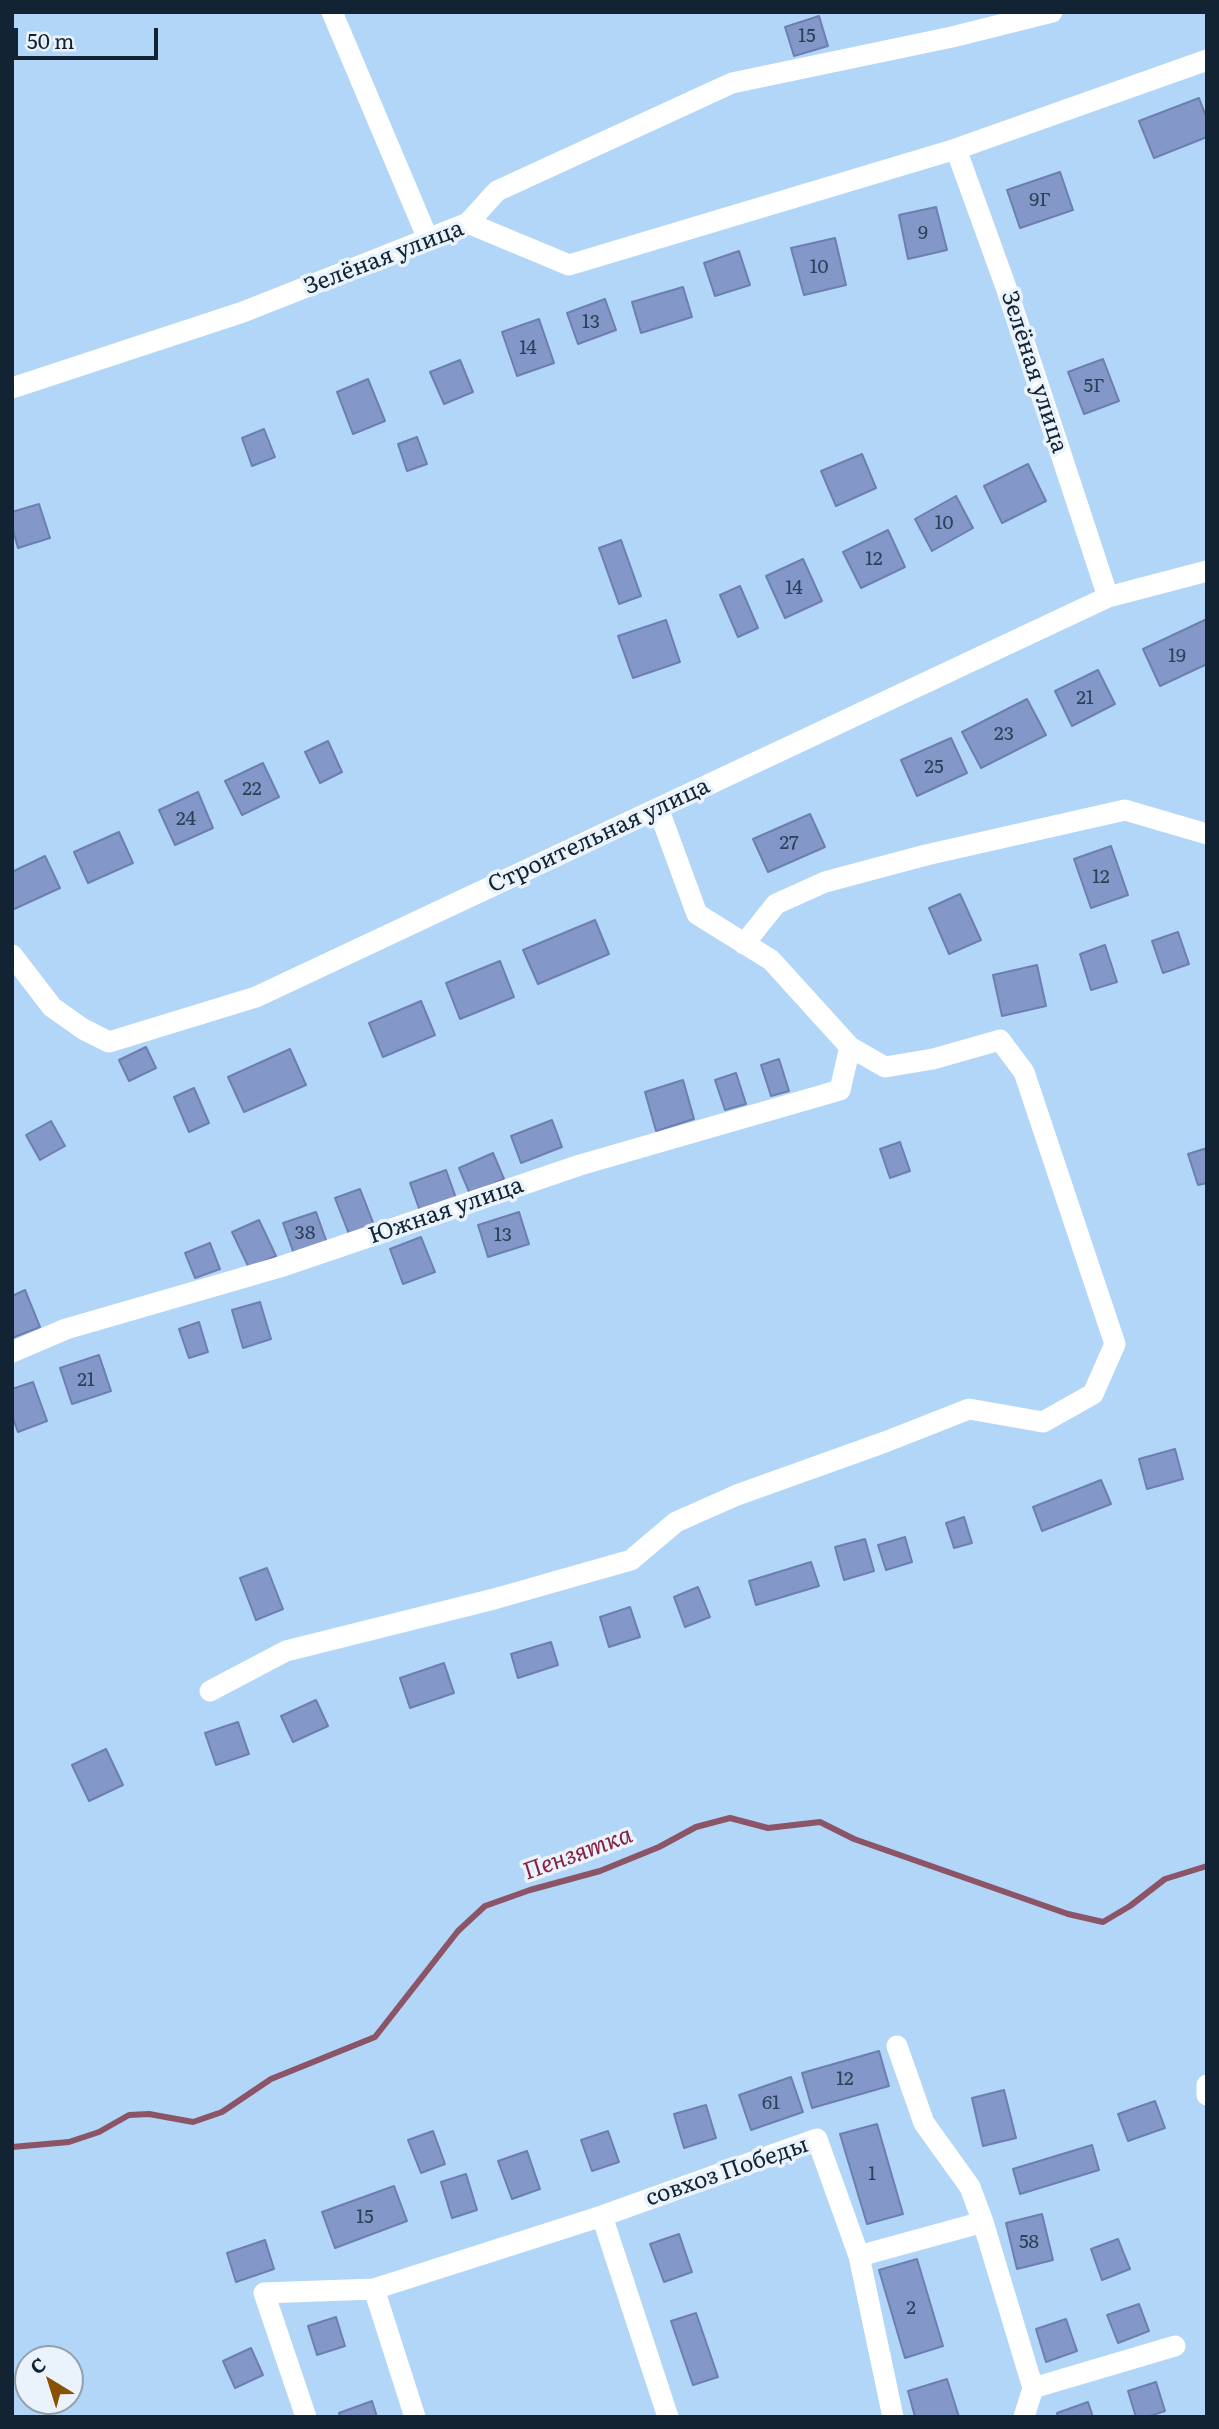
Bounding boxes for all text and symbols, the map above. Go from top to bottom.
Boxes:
scale bar [18,14,161,58]
text: 50 m [27,24,74,55]
house number: 15 [798,25,816,47]
house number: 9Г [1029,189,1051,211]
street label: Зелёная улица [300,215,468,301]
house number: 9 [918,222,928,244]
house number: 10 [810,256,828,278]
street label: Зелёная улица [995,288,1073,456]
house number: 13 [582,311,600,333]
house number: 14 [519,337,537,359]
house number: 5Г [1083,375,1105,397]
house number: 10 [935,512,953,534]
house number: 12 [865,548,883,570]
house number: 14 [785,577,803,599]
house number: 19 [1168,645,1186,667]
house number: 21 [1076,687,1094,709]
house number: 23 [994,723,1014,745]
house number: 25 [924,756,944,778]
street label: Строительная улица [484,773,714,899]
house number: 22 [242,778,262,800]
house number: 24 [176,808,196,830]
house number: 27 [779,832,799,854]
house number: 12 [1092,866,1110,888]
street label: Южная улица [365,1172,527,1250]
house number: 38 [295,1222,315,1244]
house number: 13 [494,1224,512,1246]
house number: 21 [77,1369,95,1391]
water label: Пензятка [520,1821,636,1887]
house number: 12 [836,2068,854,2090]
house number: 61 [762,2092,780,2114]
street label: совхоз Победы [642,2131,812,2213]
house number: 1 [868,2163,876,2185]
house number: 15 [356,2206,374,2228]
house number: 58 [1019,2231,1039,2253]
house number: 2 [906,2297,916,2319]
north arrow [14,2345,84,2415]
text: С [23,2350,51,2380]

